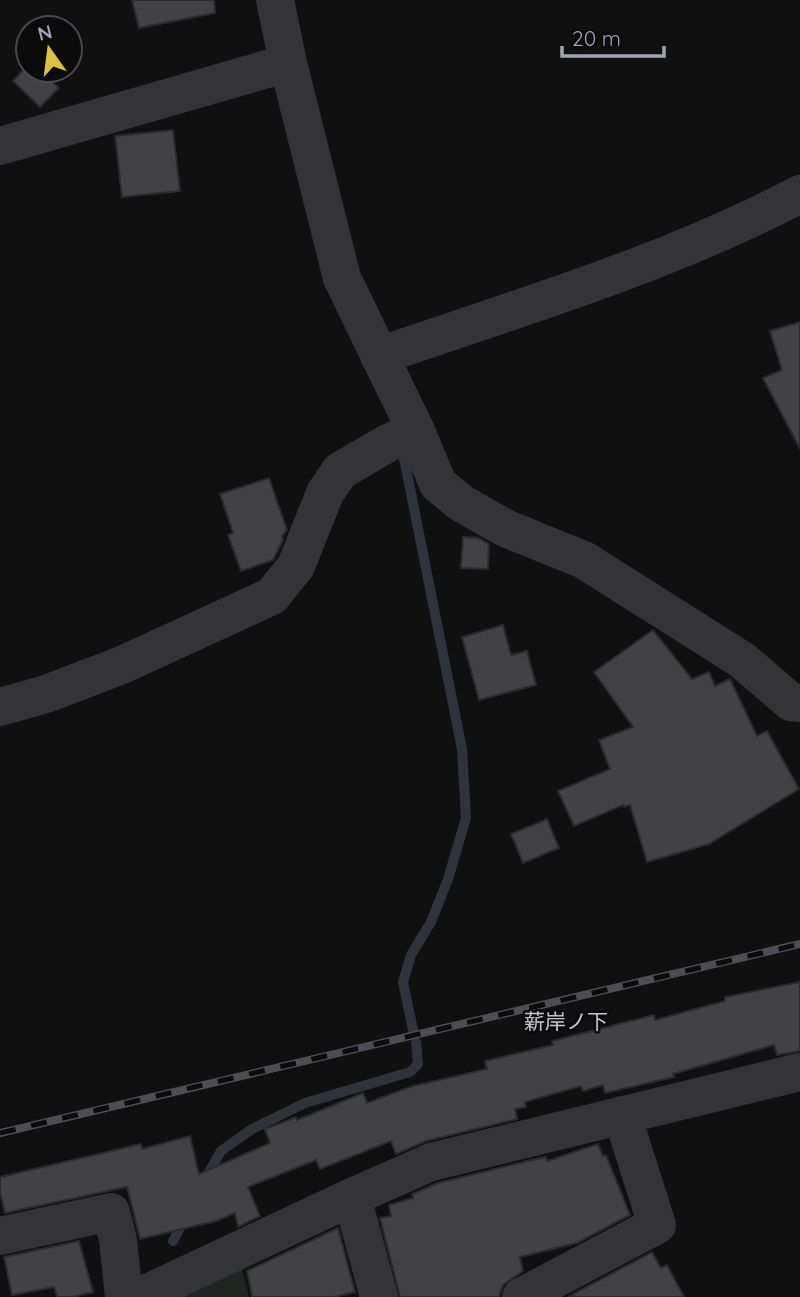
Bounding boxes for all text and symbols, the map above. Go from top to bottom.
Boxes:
north arrow [14,14,84,84]
scale bar [562,14,664,58]
text: N [35,19,55,46]
text: 20 m [572,25,621,51]
district label: 薪岸ノ下 [524,1008,608,1034]

